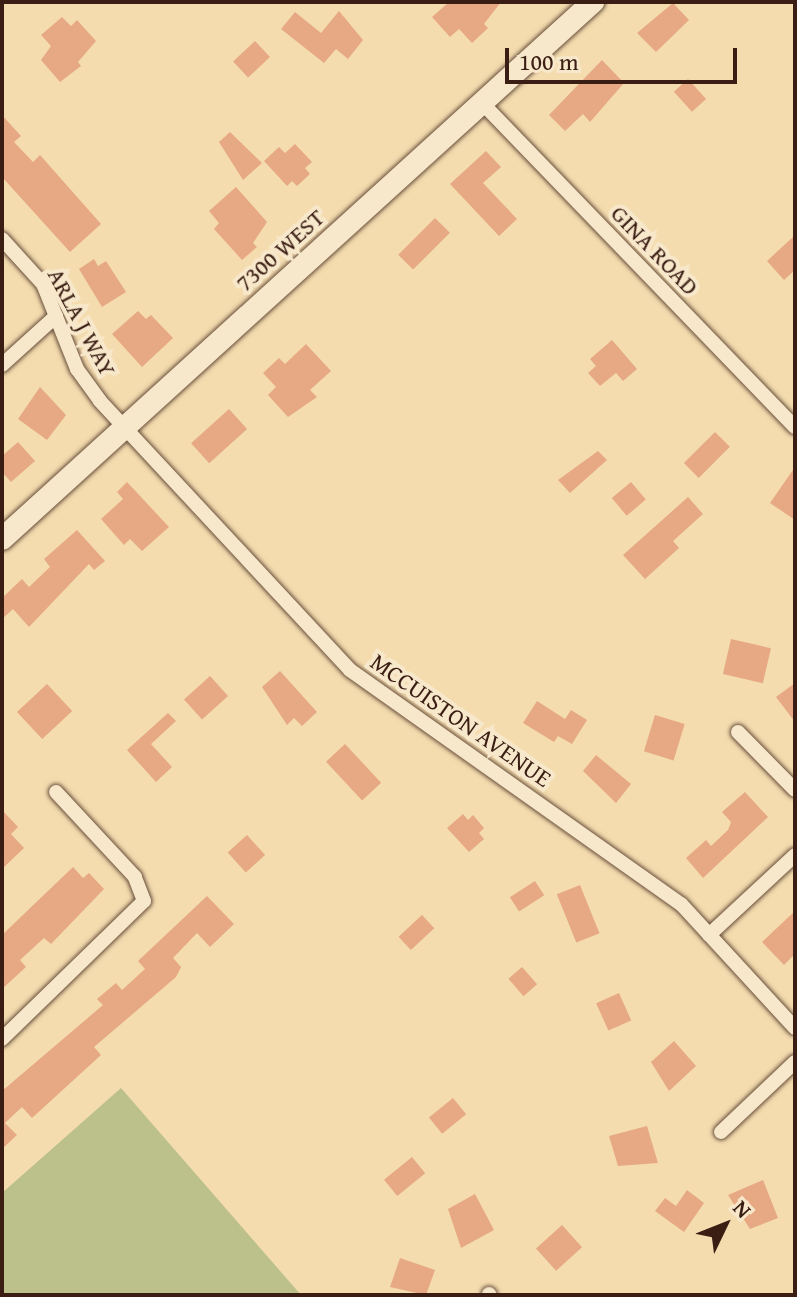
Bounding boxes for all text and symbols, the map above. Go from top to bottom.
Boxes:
scale bar [509,32,741,82]
text: 100 m [519,44,579,79]
street label: GINA ROAD [605,199,705,301]
street label: 7300 WEST [230,203,330,297]
street label: ARLA J WAY [42,263,122,381]
street label: MCCUISTON AVENUE [365,647,557,793]
north arrow [685,1185,765,1265]
text: N [726,1192,759,1225]

